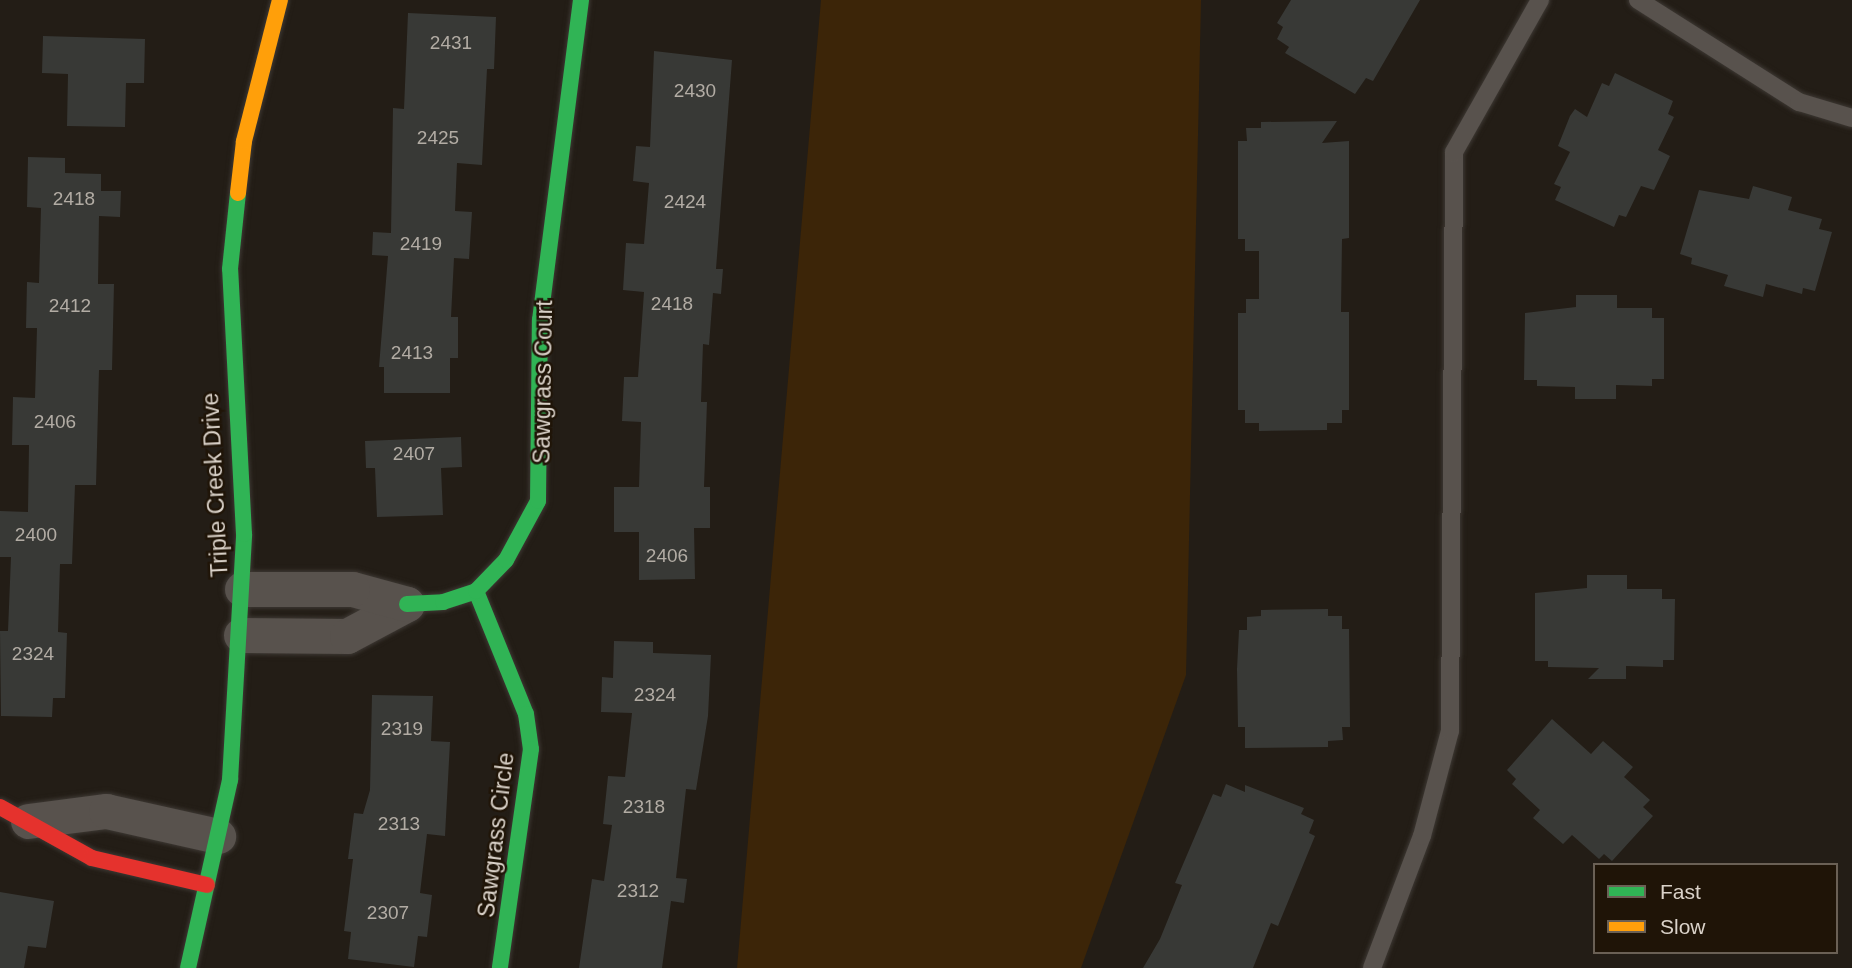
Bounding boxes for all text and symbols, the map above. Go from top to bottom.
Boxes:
house number: 2431 [430,32,472,54]
house number: 2430 [674,80,716,102]
house number: 2425 [417,127,459,149]
house number: 2418 [53,188,95,210]
house number: 2424 [664,191,706,213]
house number: 2419 [400,233,442,255]
house number: 2418 [651,293,693,315]
house number: 2412 [49,295,91,317]
street label: Sawgrass Court [528,300,558,464]
house number: 2413 [391,342,433,364]
street label: Triple Creek Drive [196,392,234,578]
house number: 2406 [34,411,76,433]
house number: 2407 [393,443,435,465]
house number: 2400 [15,524,57,546]
house number: 2406 [646,545,688,567]
house number: 2324 [12,643,54,665]
house number: 2324 [634,684,676,706]
house number: 2319 [381,718,423,740]
street label: Sawgrass Circle [472,751,520,919]
house number: 2318 [623,796,665,818]
house number: 2313 [378,813,420,835]
legend [1593,863,1838,954]
house number: 2312 [617,880,659,902]
text: Fast [1660,880,1701,903]
house number: 2307 [367,902,409,924]
text: Slow [1660,915,1706,938]

